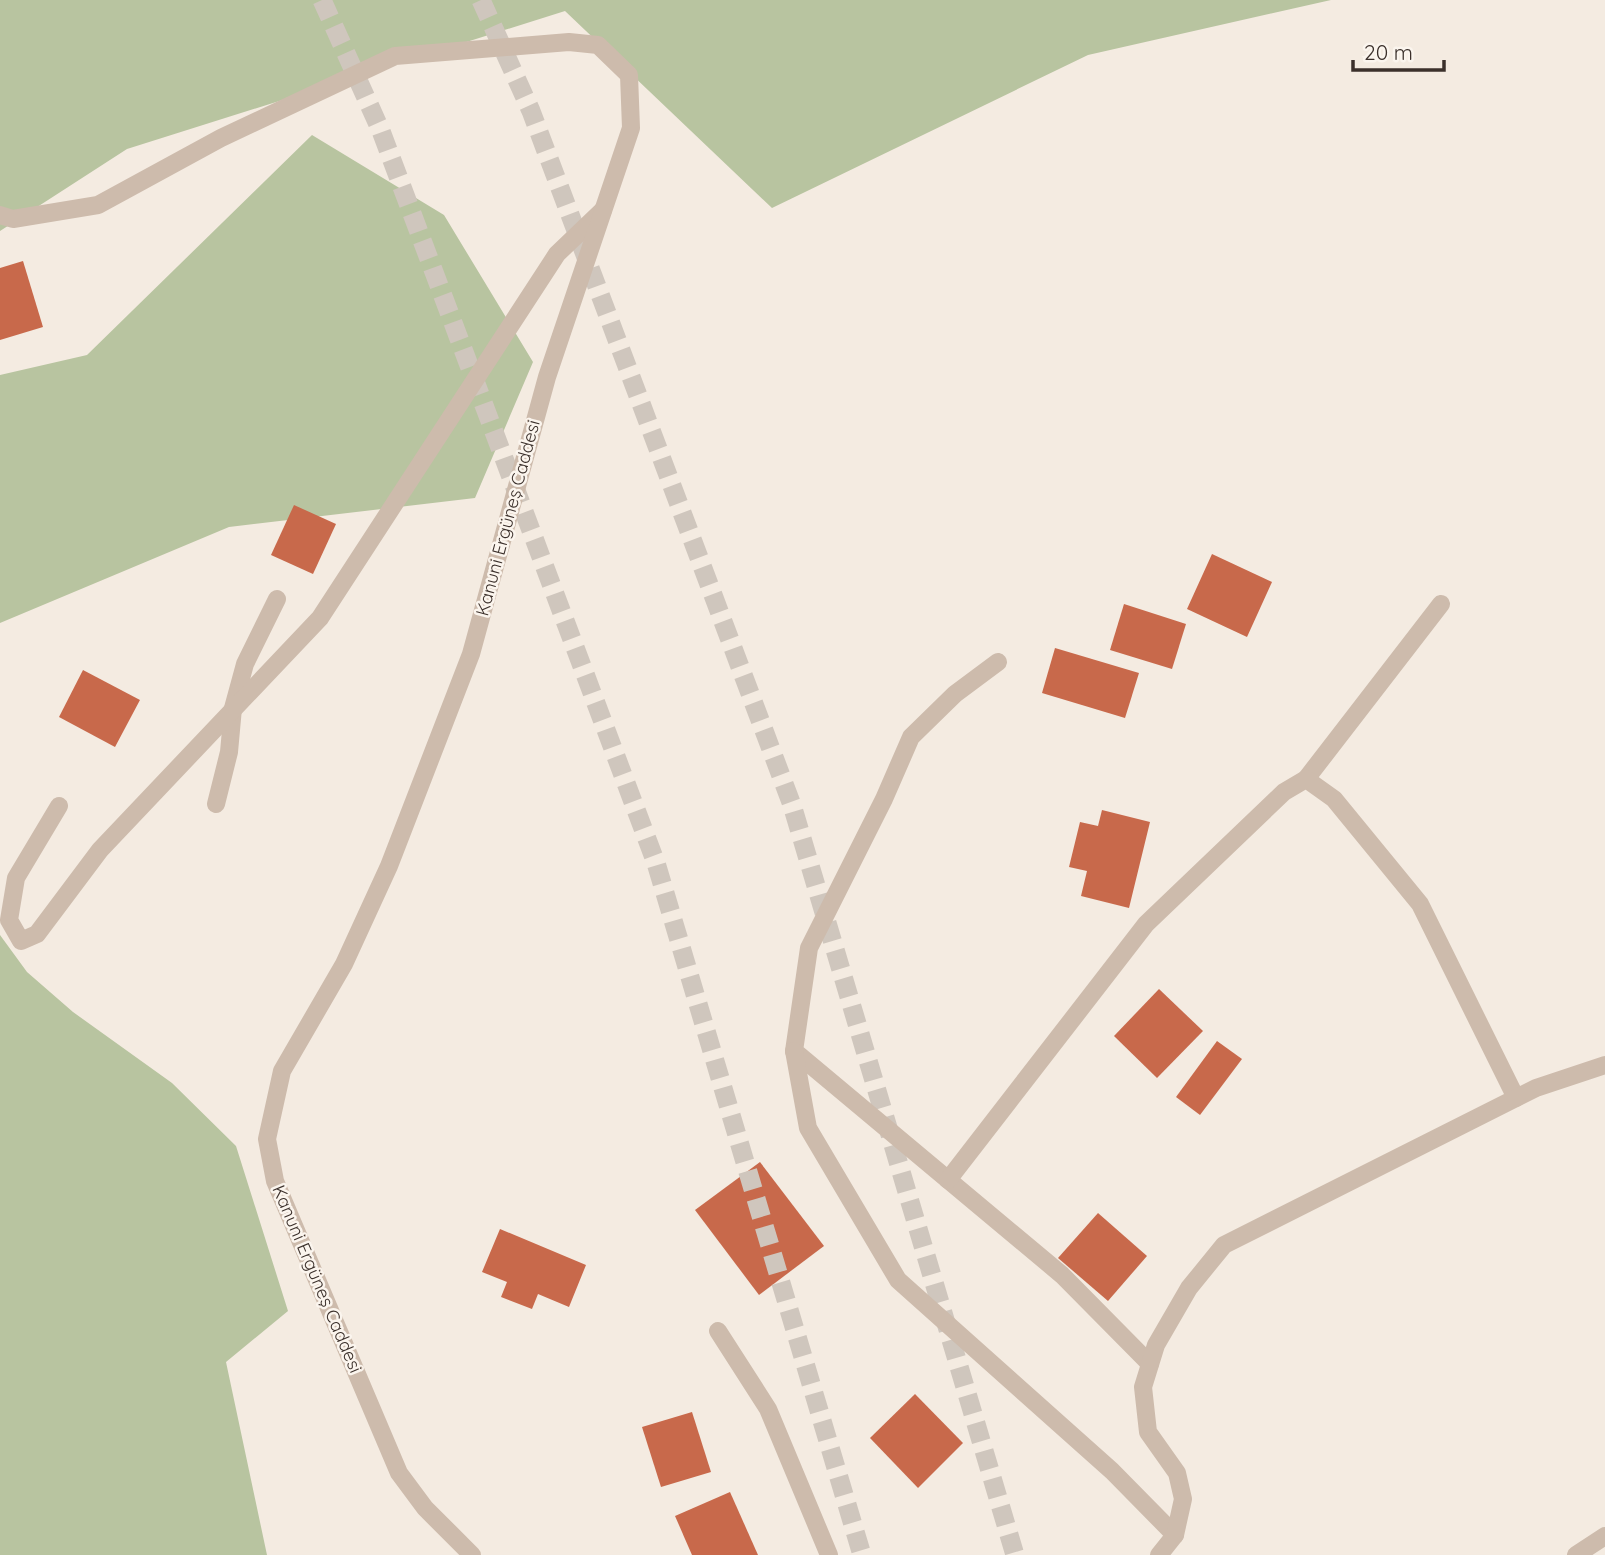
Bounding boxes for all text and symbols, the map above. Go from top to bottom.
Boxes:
scale bar [1353,28,1444,72]
text: 20 m [1364,39,1413,65]
street label: Kanuni Ergüneş Caddesi [470,417,545,618]
street label: Kanuni Ergüneş Caddesi [267,1181,368,1376]

